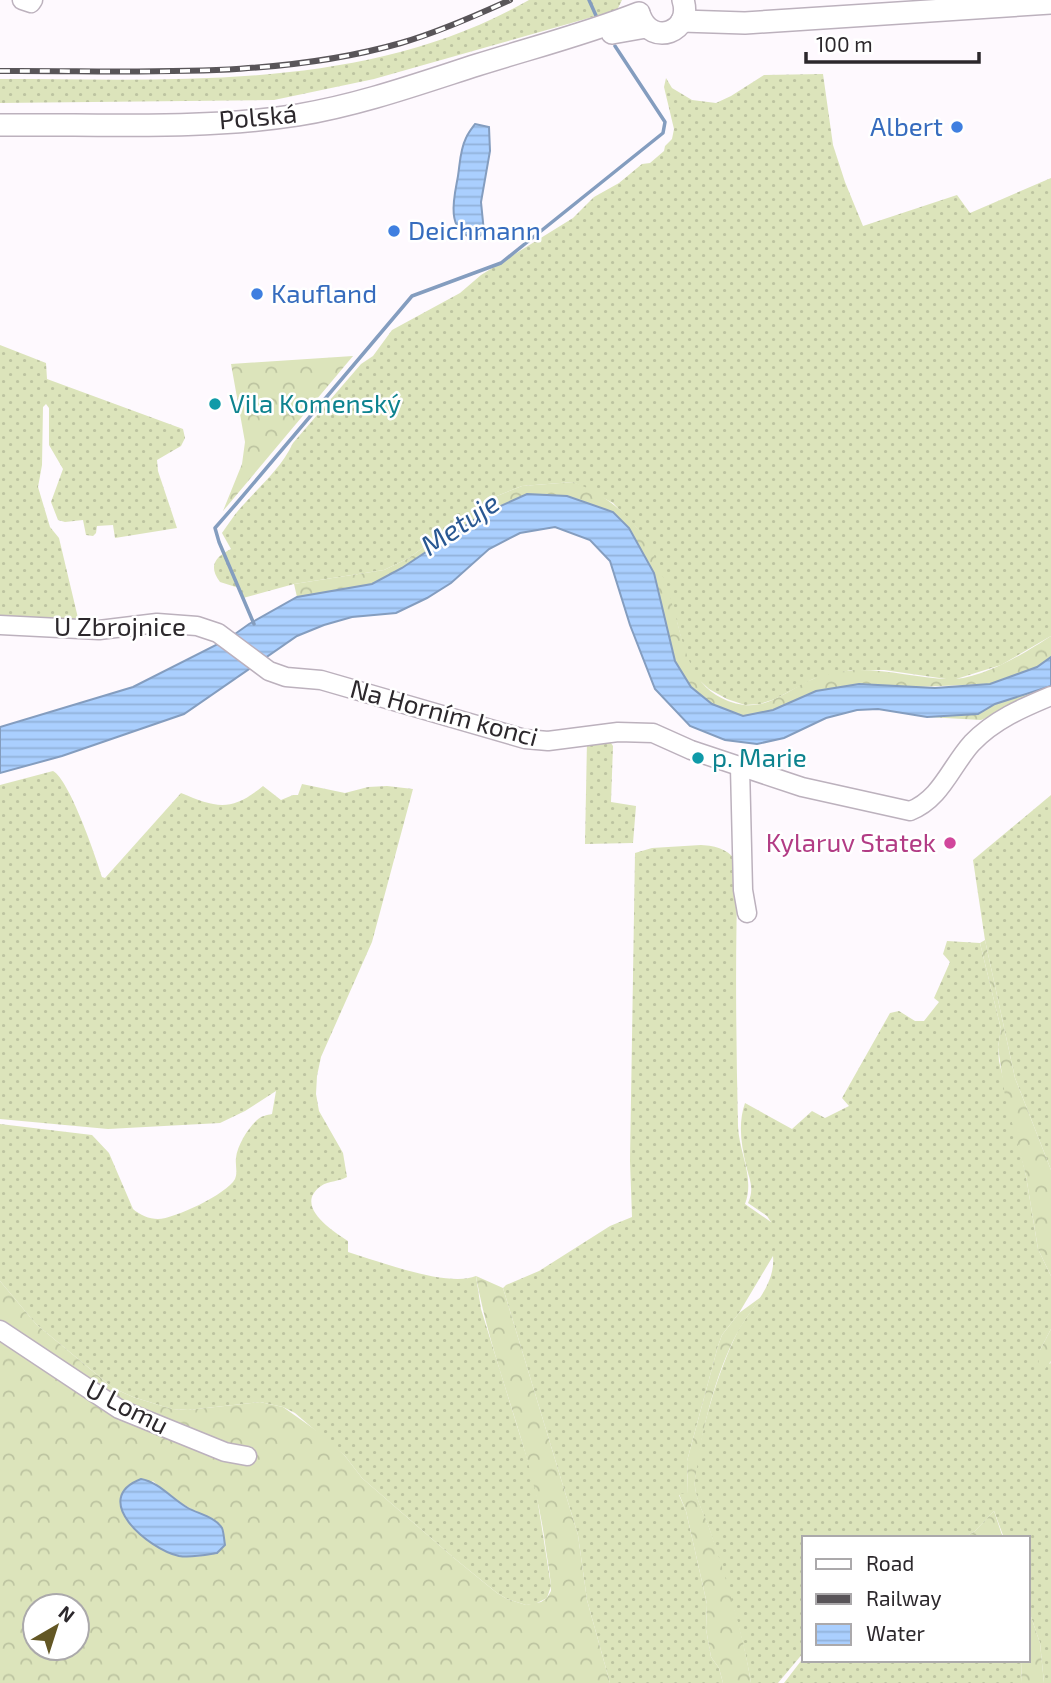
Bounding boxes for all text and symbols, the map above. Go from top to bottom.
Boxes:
scale bar [806,21,979,65]
text: 100 m [816,31,873,56]
street label: Polská [217,97,298,134]
place label: Albert [870,110,943,141]
marker: Albert [949,119,965,135]
place label: Deichmann [408,214,541,245]
marker: Deichmann [386,223,402,239]
place label: Kaufland [271,277,377,308]
marker: Kaufland [249,286,265,302]
place label: Vila Komenský [229,387,401,418]
marker: Vila Komenský [207,396,223,412]
water label: Metuje [413,484,505,562]
street label: U Zbrojnice [54,610,186,641]
street label: Na Horním konci [347,672,542,751]
place label: p. Marie [712,741,807,772]
marker: p. Marie [690,750,706,766]
place label: Kylaruv Statek [766,826,936,857]
marker: Kylaruv Statek [942,835,958,851]
street label: U Lomu [81,1372,174,1440]
legend [802,1536,1030,1662]
text: Road [866,1550,914,1575]
text: Railway [866,1585,942,1610]
north arrow [21,1592,91,1662]
text: N [54,1600,80,1627]
text: Water [866,1620,925,1645]

